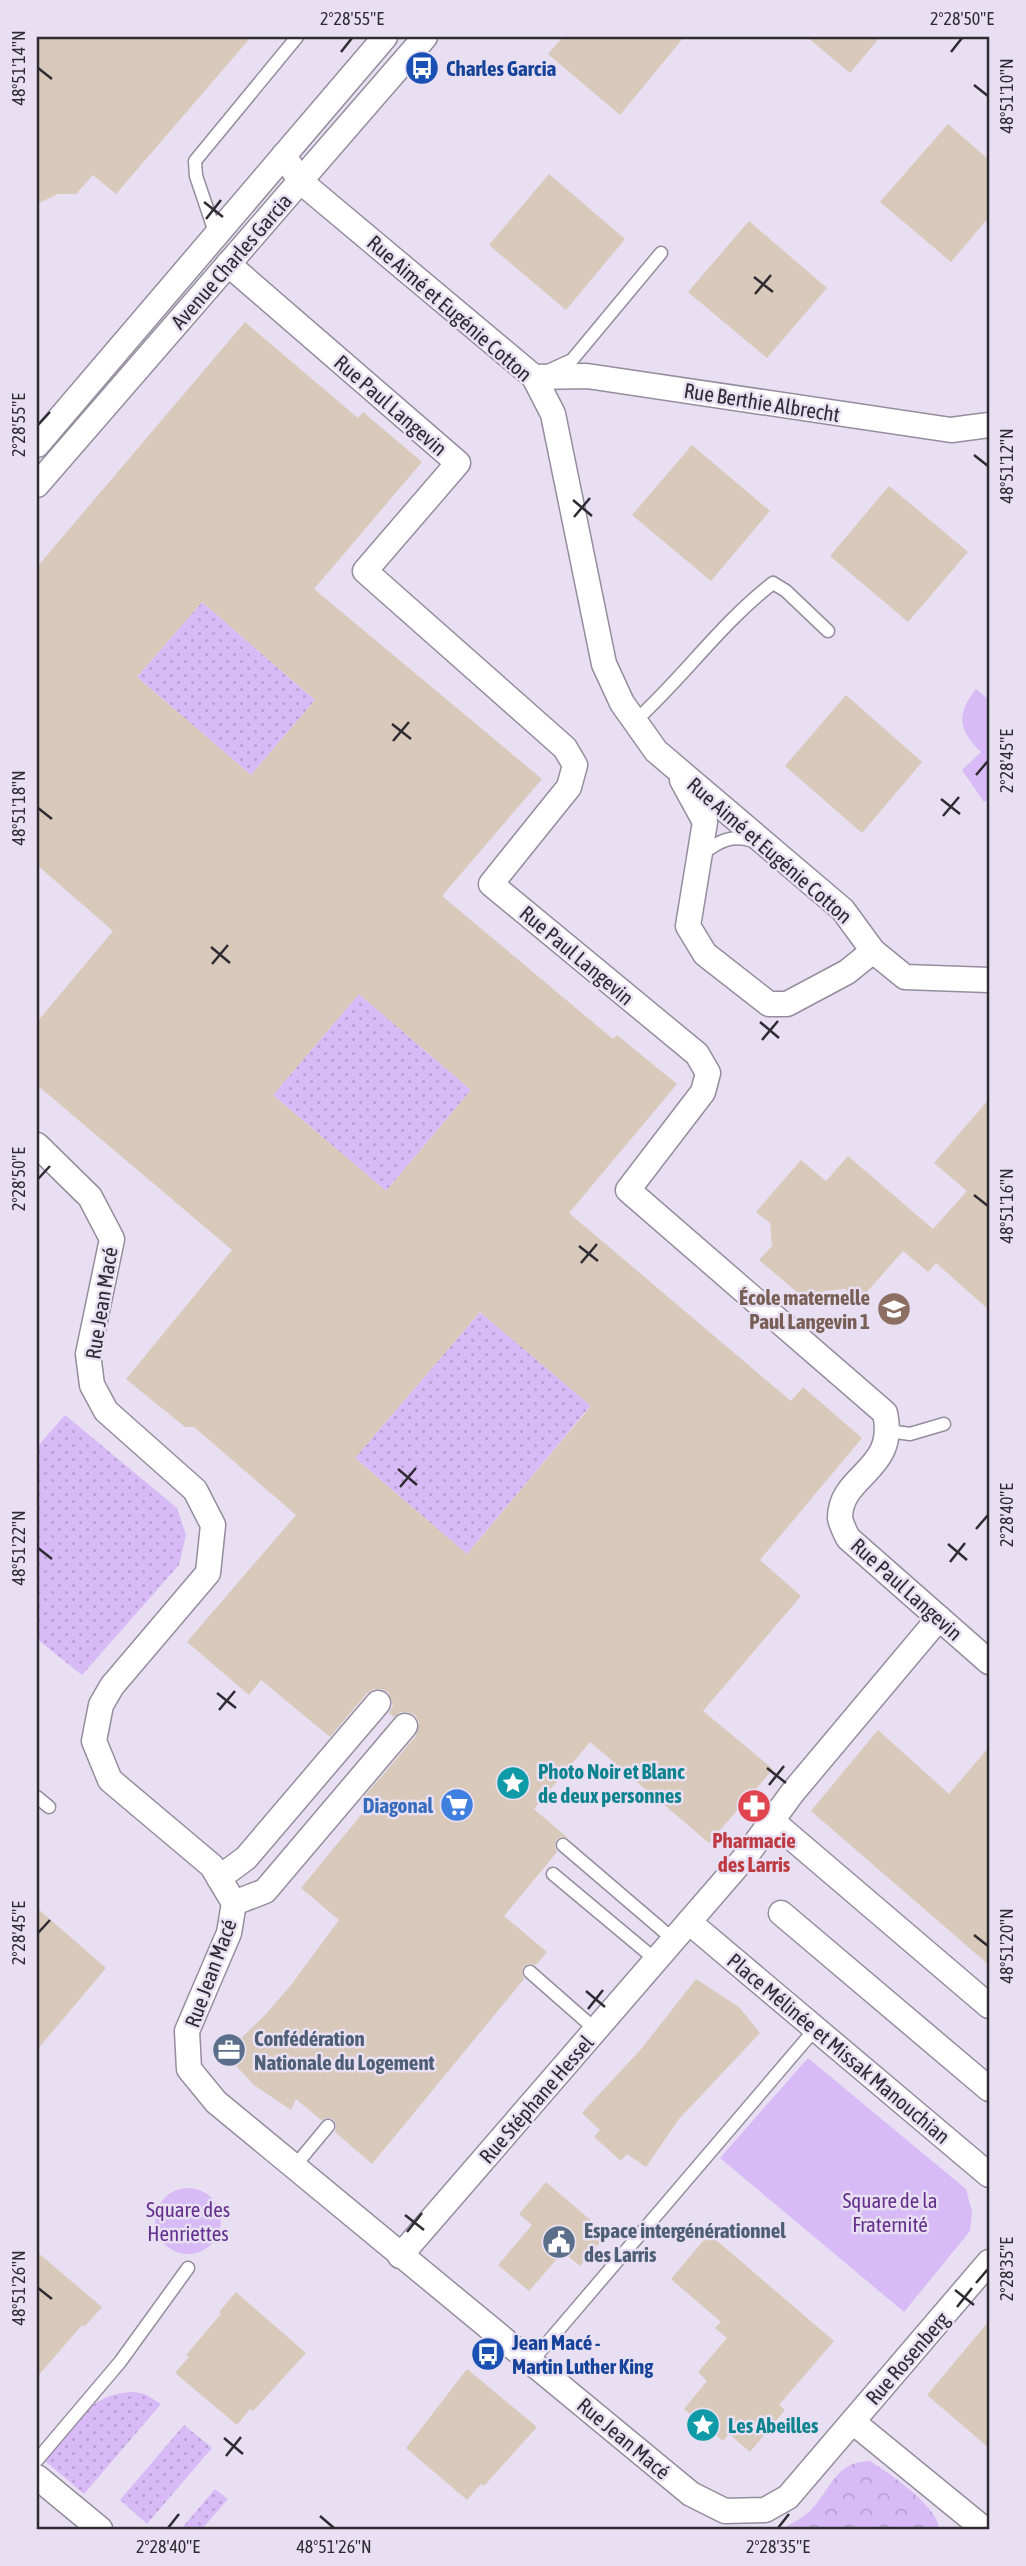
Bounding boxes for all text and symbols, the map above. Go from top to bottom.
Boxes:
text: 2°28'55"E [320,8,384,29]
text: 2°28'50"E [930,8,994,29]
text: 48°51'14"N [8,30,29,106]
bus stop icon: Charles Garcia [403,49,441,87]
place label: Charles Garcia [446,56,556,80]
text: 48°51'10"N [996,58,1017,134]
street label: Avenue Charles Garcia [166,189,296,333]
street label: Rue Aimé et Eugénie Cotton [363,230,537,386]
street label: Rue Paul Langevin [330,350,452,460]
street label: Rue Berthie Albrecht [682,378,842,426]
text: 2°28'55"E [8,393,29,457]
text: 48°51'12"N [996,428,1017,504]
text: 2°28'45"E [996,729,1017,793]
text: 48°51'18"N [8,770,29,846]
street label: Rue Aimé et Eugénie Cotton [683,772,857,928]
street label: Rue Paul Langevin [515,901,639,1009]
text: 2°28'50"E [8,1147,29,1211]
text: 48°51'16"N [996,1168,1017,1244]
street label: Rue Jean Macé [80,1245,122,1361]
place label: École maternelle Paul Langevin 1 [739,1285,870,1333]
school or university icon: École maternelle Paul Langevin 1 [875,1290,913,1328]
text: 2°28'40"E [996,1483,1017,1547]
text: 48°51'22"N [8,1510,29,1586]
street label: Rue Paul Langevin [847,1533,967,1645]
place label: Photo Noir et Blanc de deux personnes [538,1759,685,1807]
place icon: Photo Noir et Blanc de deux personnes [494,1764,532,1802]
supermarket icon: Diagonal [438,1786,476,1824]
pharmacy icon: Pharmacie des Larris [735,1787,773,1825]
place label: Diagonal [363,1793,433,1817]
place label: Pharmacie des Larris [712,1828,796,1876]
text: 2°28'45"E [8,1901,29,1965]
text: 48°51'20"N [996,1908,1017,1984]
street label: Rue Jean Macé [179,1916,241,2030]
street label: Place Mélinée et Missak Manouchian [723,1948,955,2148]
place label: Confédération Nationale du Logement [254,2026,435,2074]
street label: Rue Stéphane Hessel [474,2030,598,2168]
office icon: Confédération Nationale du Logement [210,2031,248,2069]
park label: Square de la Fraternité [843,2188,937,2236]
park label: Square des Henriettes [146,2197,230,2245]
place label: Espace intergénérationnel des Larris [584,2218,786,2266]
public building icon: Espace intergénérationnel des Larris [540,2223,578,2261]
text: 2°28'35"E [996,2237,1017,2301]
text: 48°51'26"N [8,2250,29,2326]
street label: Rue Rosenberg [860,2307,954,2409]
place label: Jean Macé - Martin Luther King [511,2330,654,2378]
bus stop icon: Jean Macé - Martin Luther King [469,2335,507,2373]
street label: Rue Jean Macé [573,2392,675,2484]
place icon: Les Abeilles [684,2406,722,2444]
place label: Les Abeilles [728,2413,819,2437]
text: 2°28'40"E [136,2536,200,2557]
text: 48°51'26"N [296,2536,372,2557]
text: 2°28'35"E [746,2536,810,2557]

